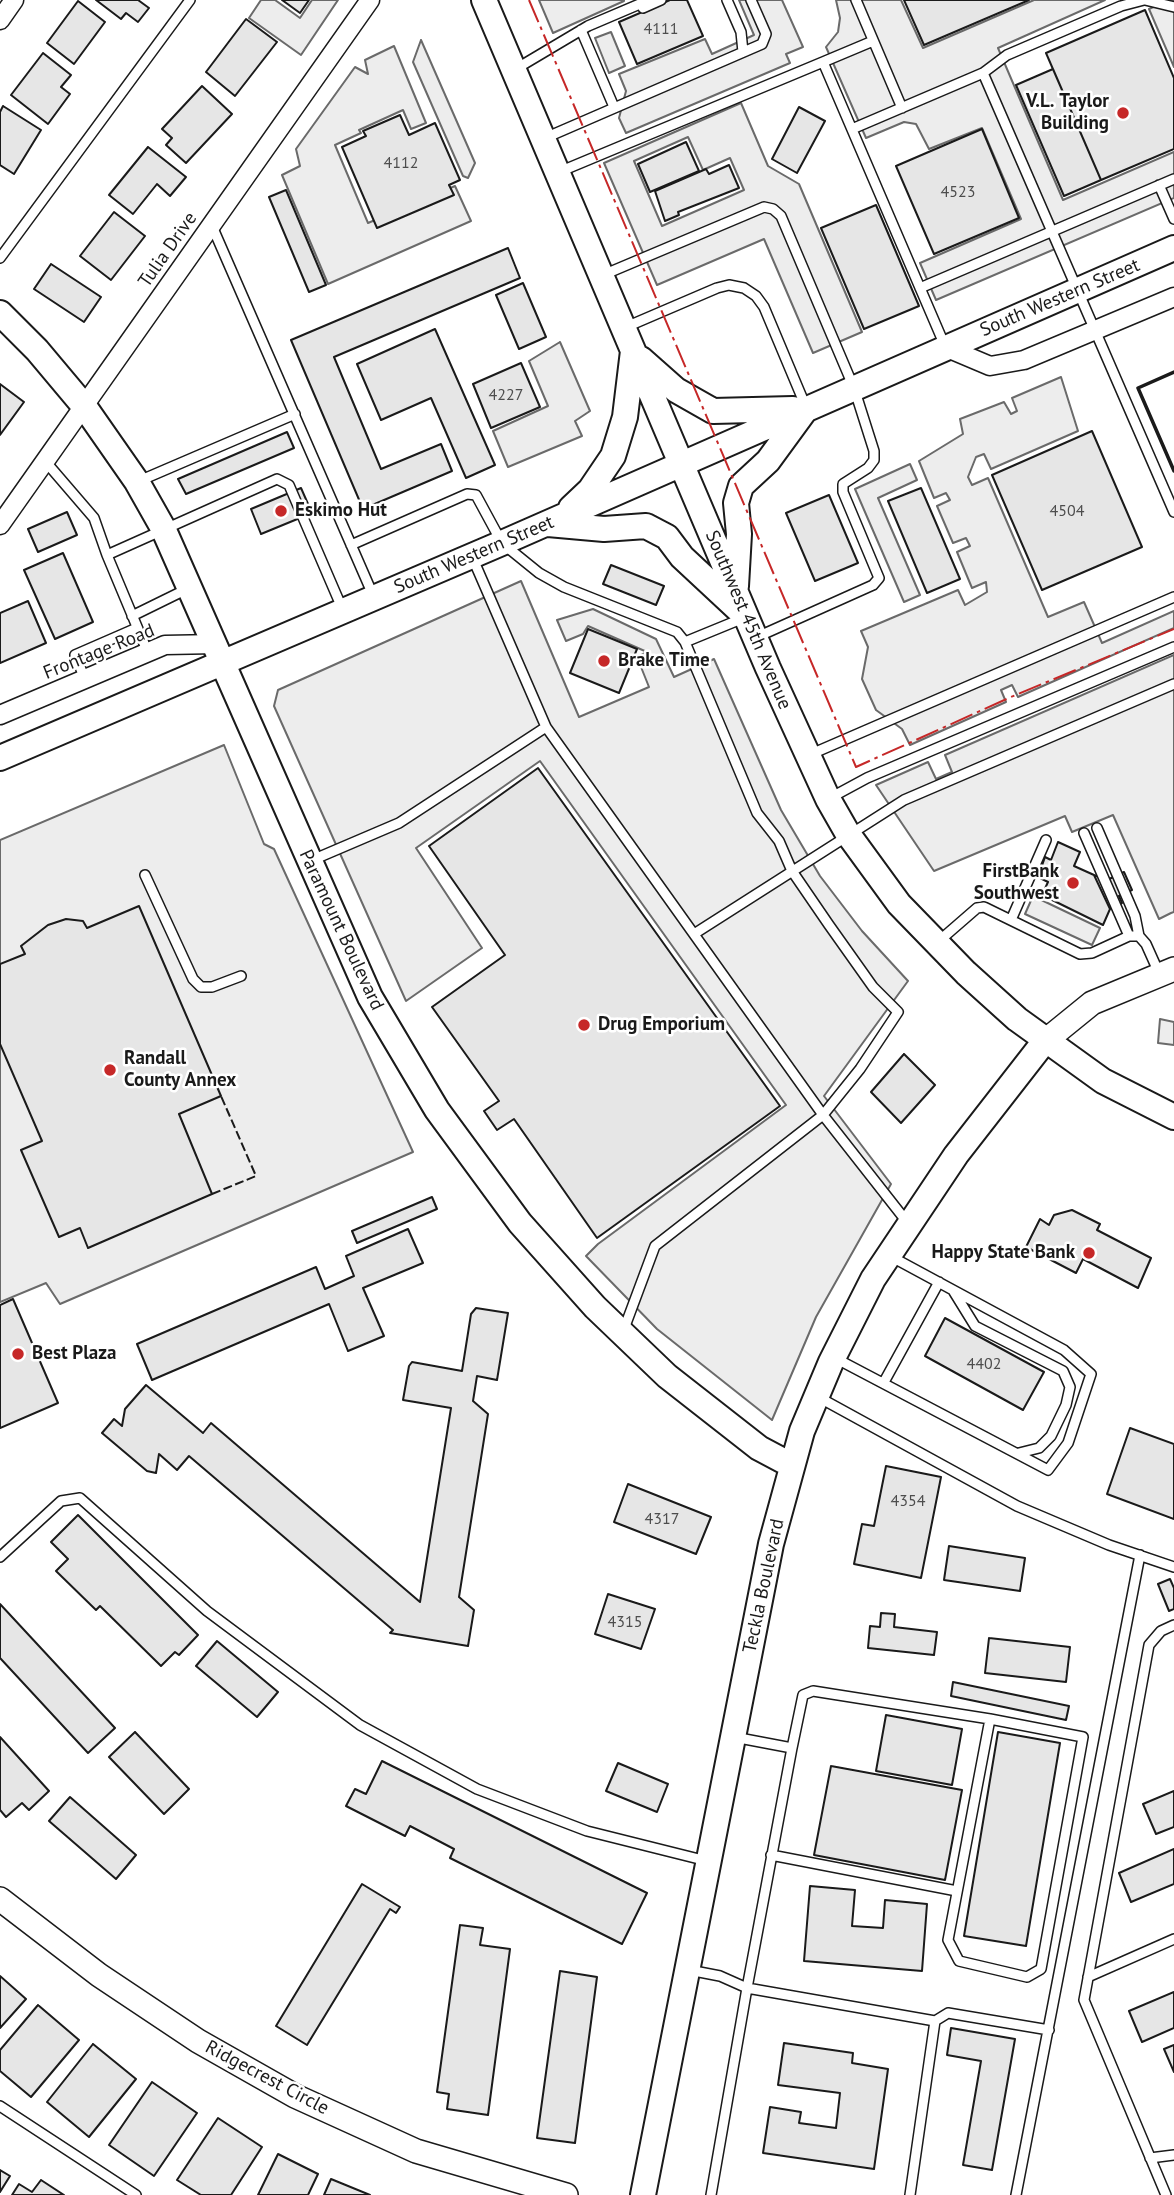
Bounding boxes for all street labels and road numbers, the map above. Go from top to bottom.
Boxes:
street label: Tulia Drive [134,208,202,292]
street label: South Western Street [977,254,1143,342]
street label: South Western Street [391,511,557,599]
street label: Southwest 45th Avenue [700,527,796,713]
street label: Frontage Road [40,619,158,685]
street label: Paramount Boulevard [294,846,388,1014]
street label: Teckla Boulevard [739,1517,789,1655]
street label: Ridgecrest Circle [201,2036,333,2120]

